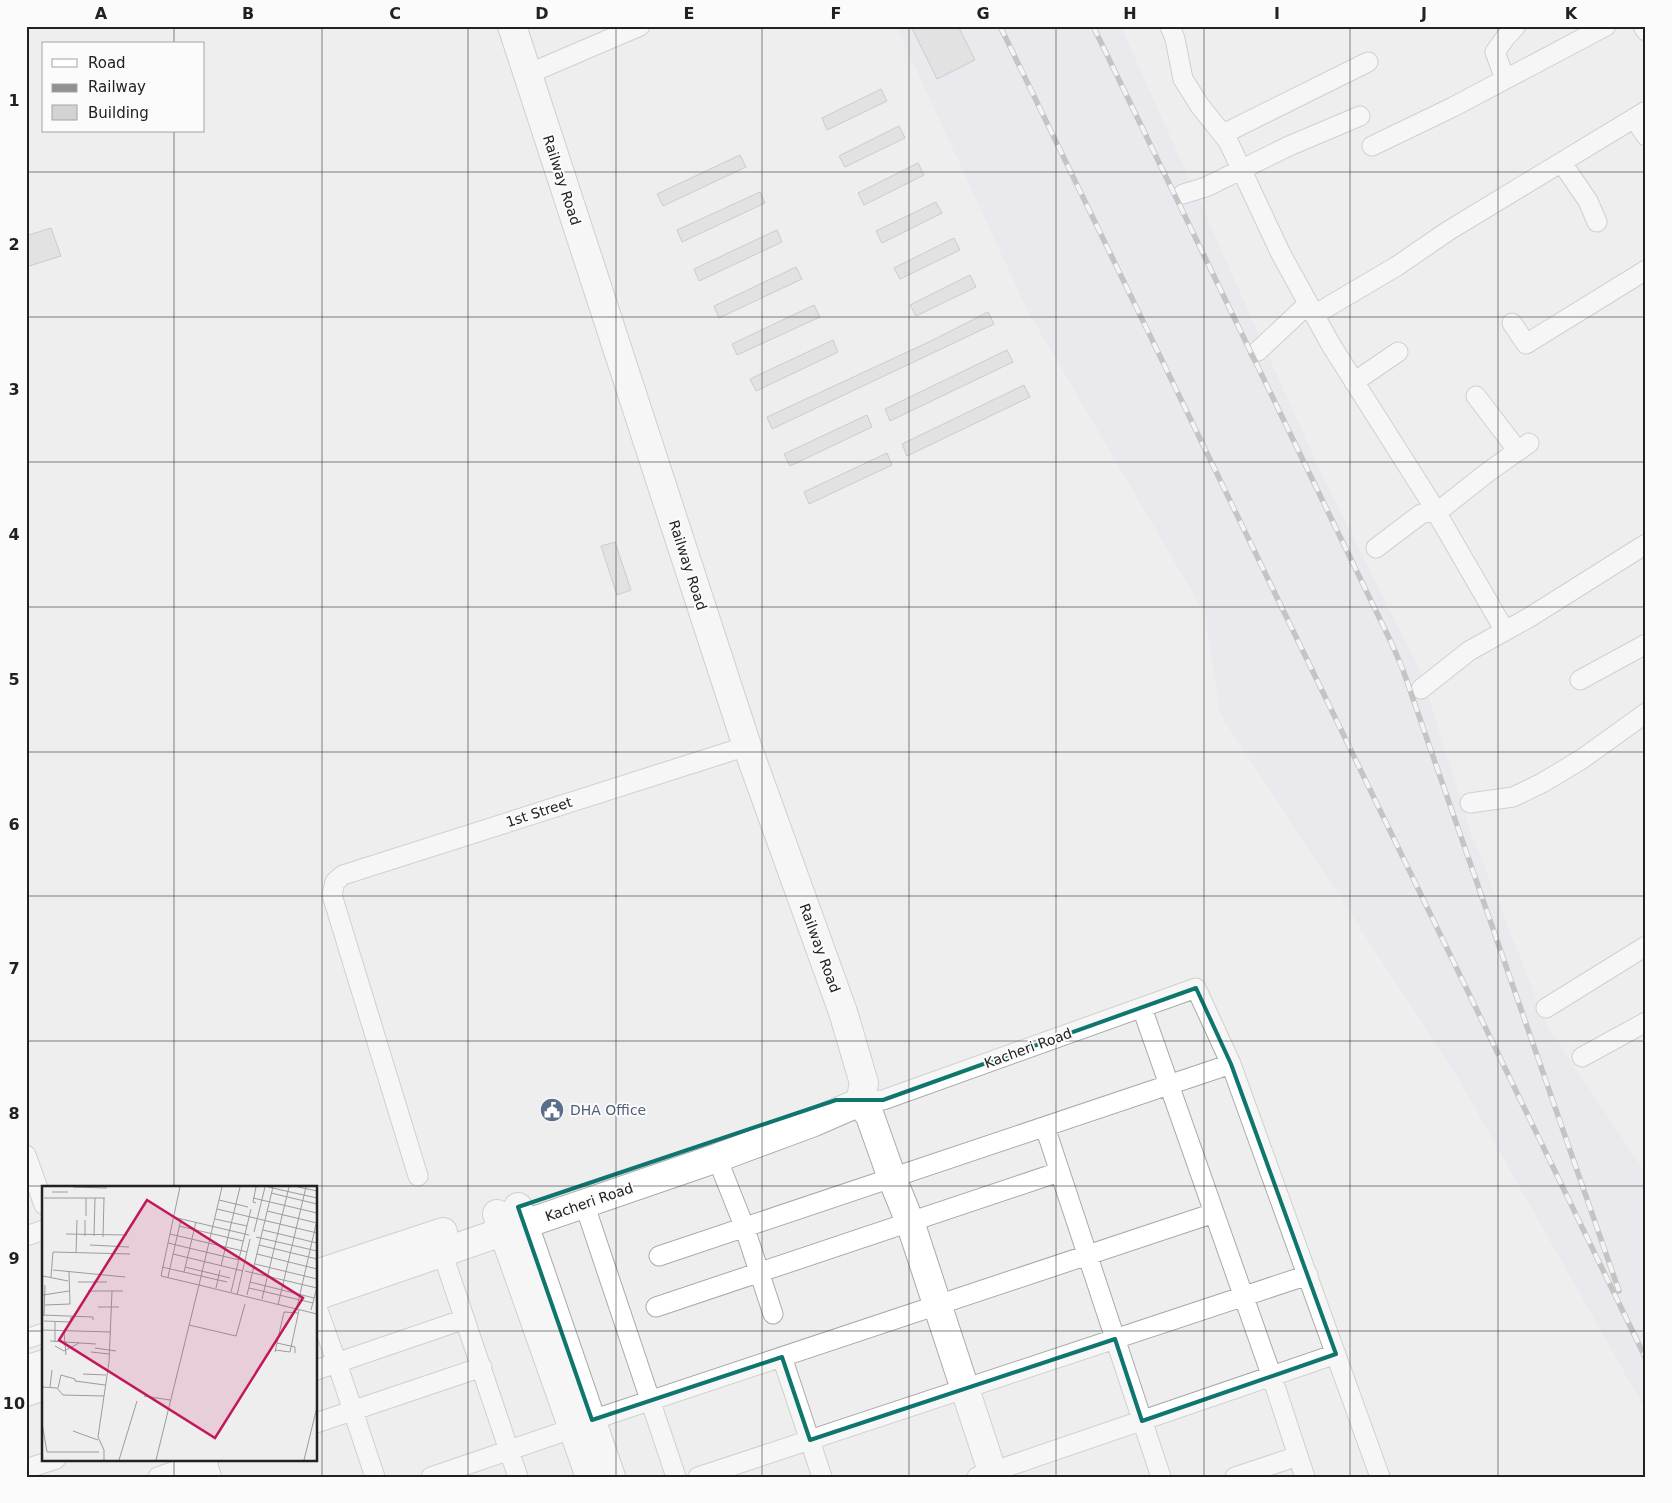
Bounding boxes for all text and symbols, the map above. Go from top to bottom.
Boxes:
text: A [95,4,108,23]
text: B [242,4,254,23]
text: C [389,4,401,23]
text: D [535,4,549,23]
text: E [684,4,694,23]
text: F [831,4,841,23]
text: G [976,4,990,23]
text: H [1123,4,1137,23]
text: I [1274,4,1280,23]
text: J [1420,4,1427,23]
text: K [1565,4,1578,23]
legend [42,42,205,132]
text: Road [88,54,126,72]
text: Railway [88,78,146,96]
text: 1 [8,91,20,110]
text: Building [88,104,149,122]
street label: Railway Road [540,133,584,227]
text: 2 [8,235,20,254]
text: 3 [8,380,20,399]
street label: Railway Road [666,518,710,612]
text: 4 [8,525,20,544]
text: 5 [8,670,20,689]
street label: 1st Street [504,794,575,830]
text: 6 [8,815,20,834]
street label: Railway Road [796,901,844,995]
text: 7 [8,959,20,978]
street label: Kacheri Road [982,1025,1074,1071]
public building icon: DHA Office [539,1097,565,1123]
place label: DHA Office [570,1102,646,1118]
text: 8 [8,1104,20,1123]
street label: Kacheri Road [543,1179,635,1225]
inset map [42,1186,318,1460]
text: 9 [8,1249,20,1268]
text: 10 [3,1394,25,1413]

